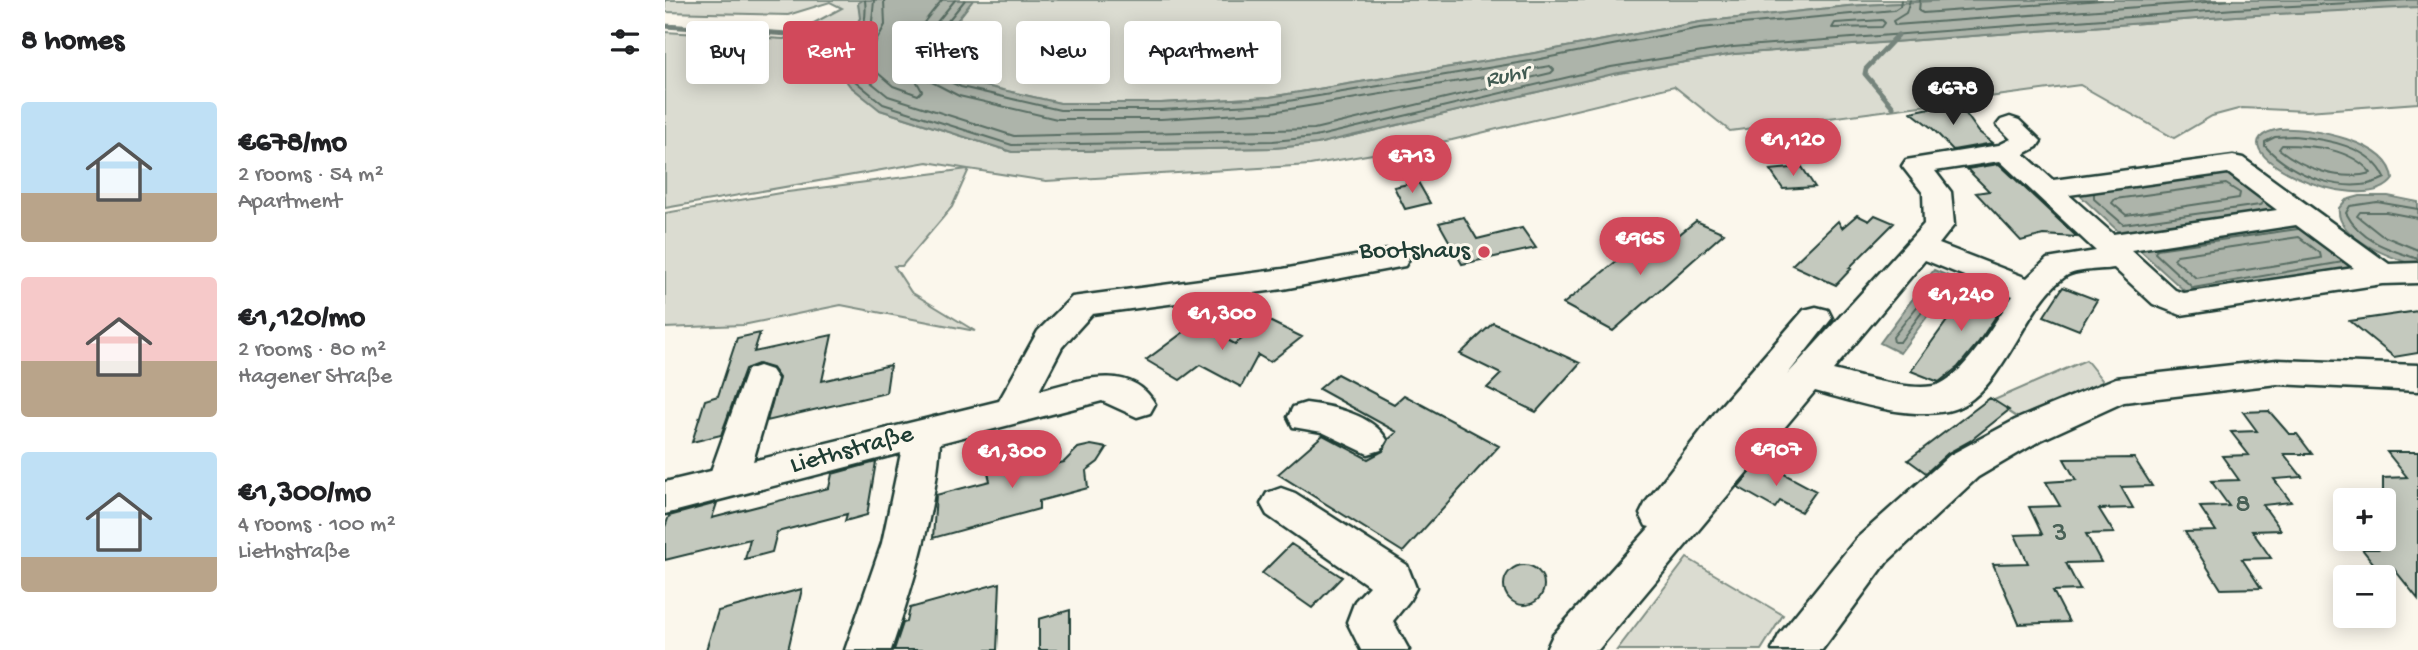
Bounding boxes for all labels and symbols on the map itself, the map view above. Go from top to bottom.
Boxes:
water label: Ruhr [1483,58,1536,95]
pin: €678 [1912,68,1994,127]
pin: €1,120 [1736,118,1850,178]
pin: €713 [1371,136,1453,195]
pin: €965 [1599,218,1681,277]
place label: Bootshaus [1358,237,1471,268]
marker: Bootshaus [1476,244,1492,260]
pin: €1,240 [1904,274,2018,333]
pin: €1,300 [1165,292,1279,352]
street label: Liethstraße [787,420,918,482]
pin: €907 [1735,428,1817,488]
pin: €1,300 [955,430,1069,490]
house number: 8 [2235,489,2251,522]
house number: 3 [2052,518,2067,551]

